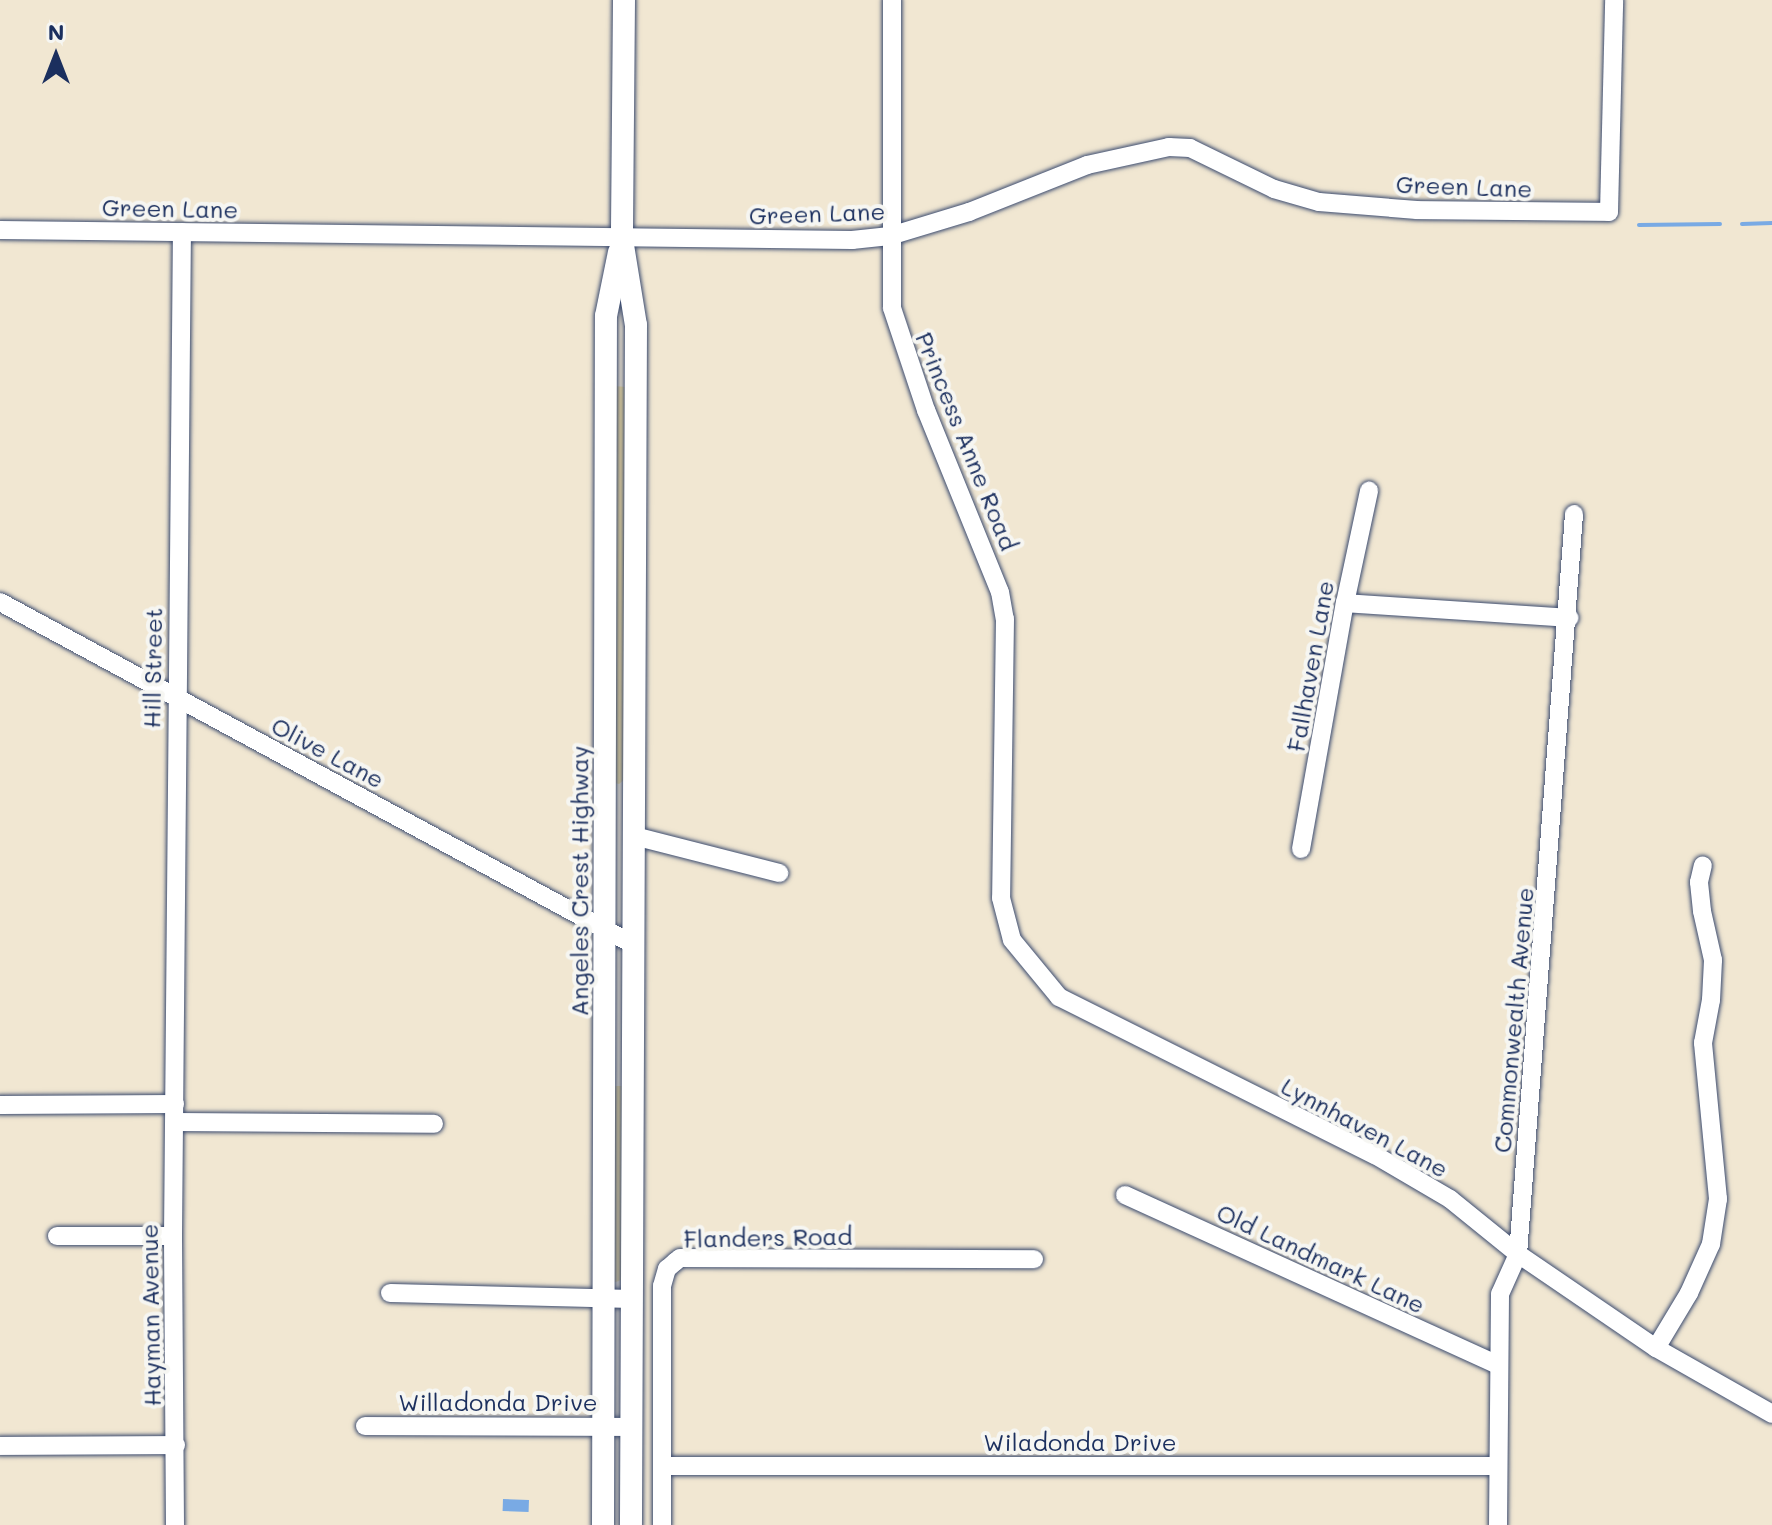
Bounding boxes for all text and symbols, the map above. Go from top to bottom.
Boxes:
north arrow [16,16,96,96]
text: N [48,17,64,46]
street label: Green Lane [1395,169,1533,203]
street label: Green Lane [102,192,238,224]
street label: Green Lane [748,196,886,230]
street label: Princess Anne Road [910,328,1024,554]
street label: Fallhaven Lane [1281,578,1339,754]
street label: Hill Street [137,607,167,729]
street label: Olive Lane [267,710,389,794]
street label: Angeles Crest Highway [565,746,593,1016]
street label: Commonwealth Avenue [1487,886,1539,1154]
street label: Lynnhaven Lane [1277,1071,1453,1183]
street label: Old Landmark Lane [1212,1197,1430,1319]
street label: Flanders Road [683,1221,853,1253]
street label: Hayman Avenue [134,1223,166,1407]
street label: Willadonda Drive [398,1388,598,1416]
street label: Wiladonda Drive [983,1428,1177,1456]

